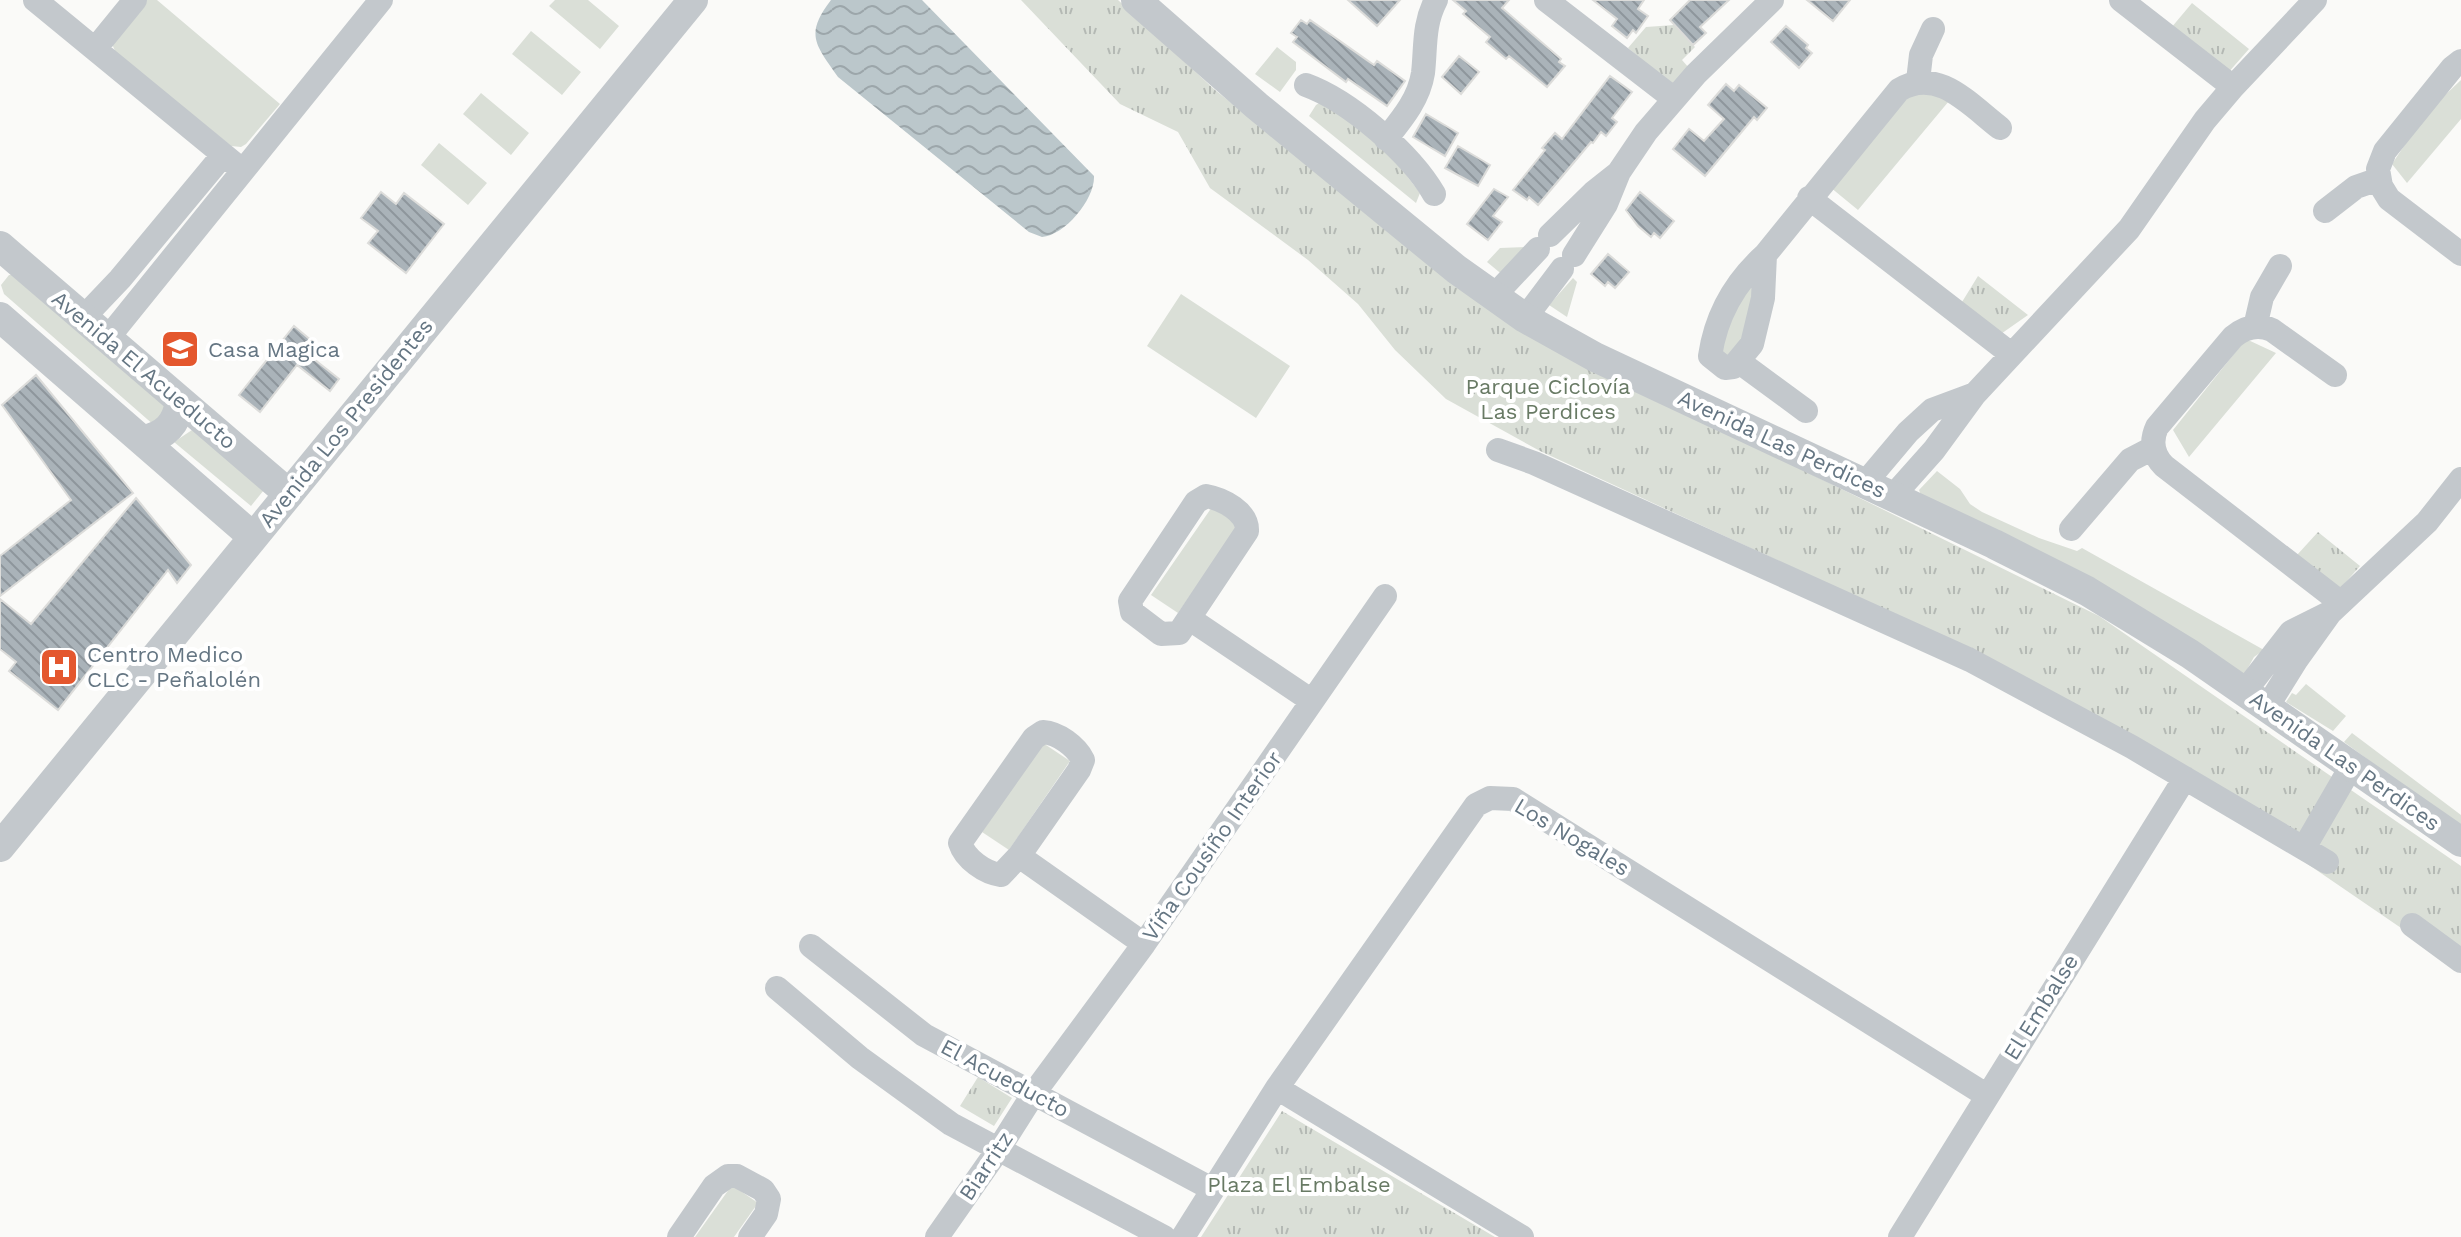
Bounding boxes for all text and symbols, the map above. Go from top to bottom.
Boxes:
street label: Avenida El Acueducto [47,286,241,454]
street label: Avenida Los Presidentes [254,314,438,532]
school or university icon: Casa Magica [159,328,201,370]
place label: Casa Magica [208,337,340,362]
park label: Parque Ciclovía Las Perdices [1465,374,1631,424]
street label: Avenida Las Perdices [1674,385,1890,503]
place label: Centro Medico CLC - Peñalolén [87,642,261,692]
hospital icon: Centro Medico CLC - Peñalolén [38,646,80,688]
street label: Avenida Las Perdices [2245,686,2445,836]
street label: Viña Cousiño Interior [1137,746,1287,946]
street label: Los Nogales [1510,793,1634,881]
street label: El Embalse [1999,950,2083,1064]
street label: El Acueducto [937,1034,1073,1122]
street label: Biarritz [954,1127,1018,1205]
park label: Plaza El Embalse [1207,1172,1391,1197]

